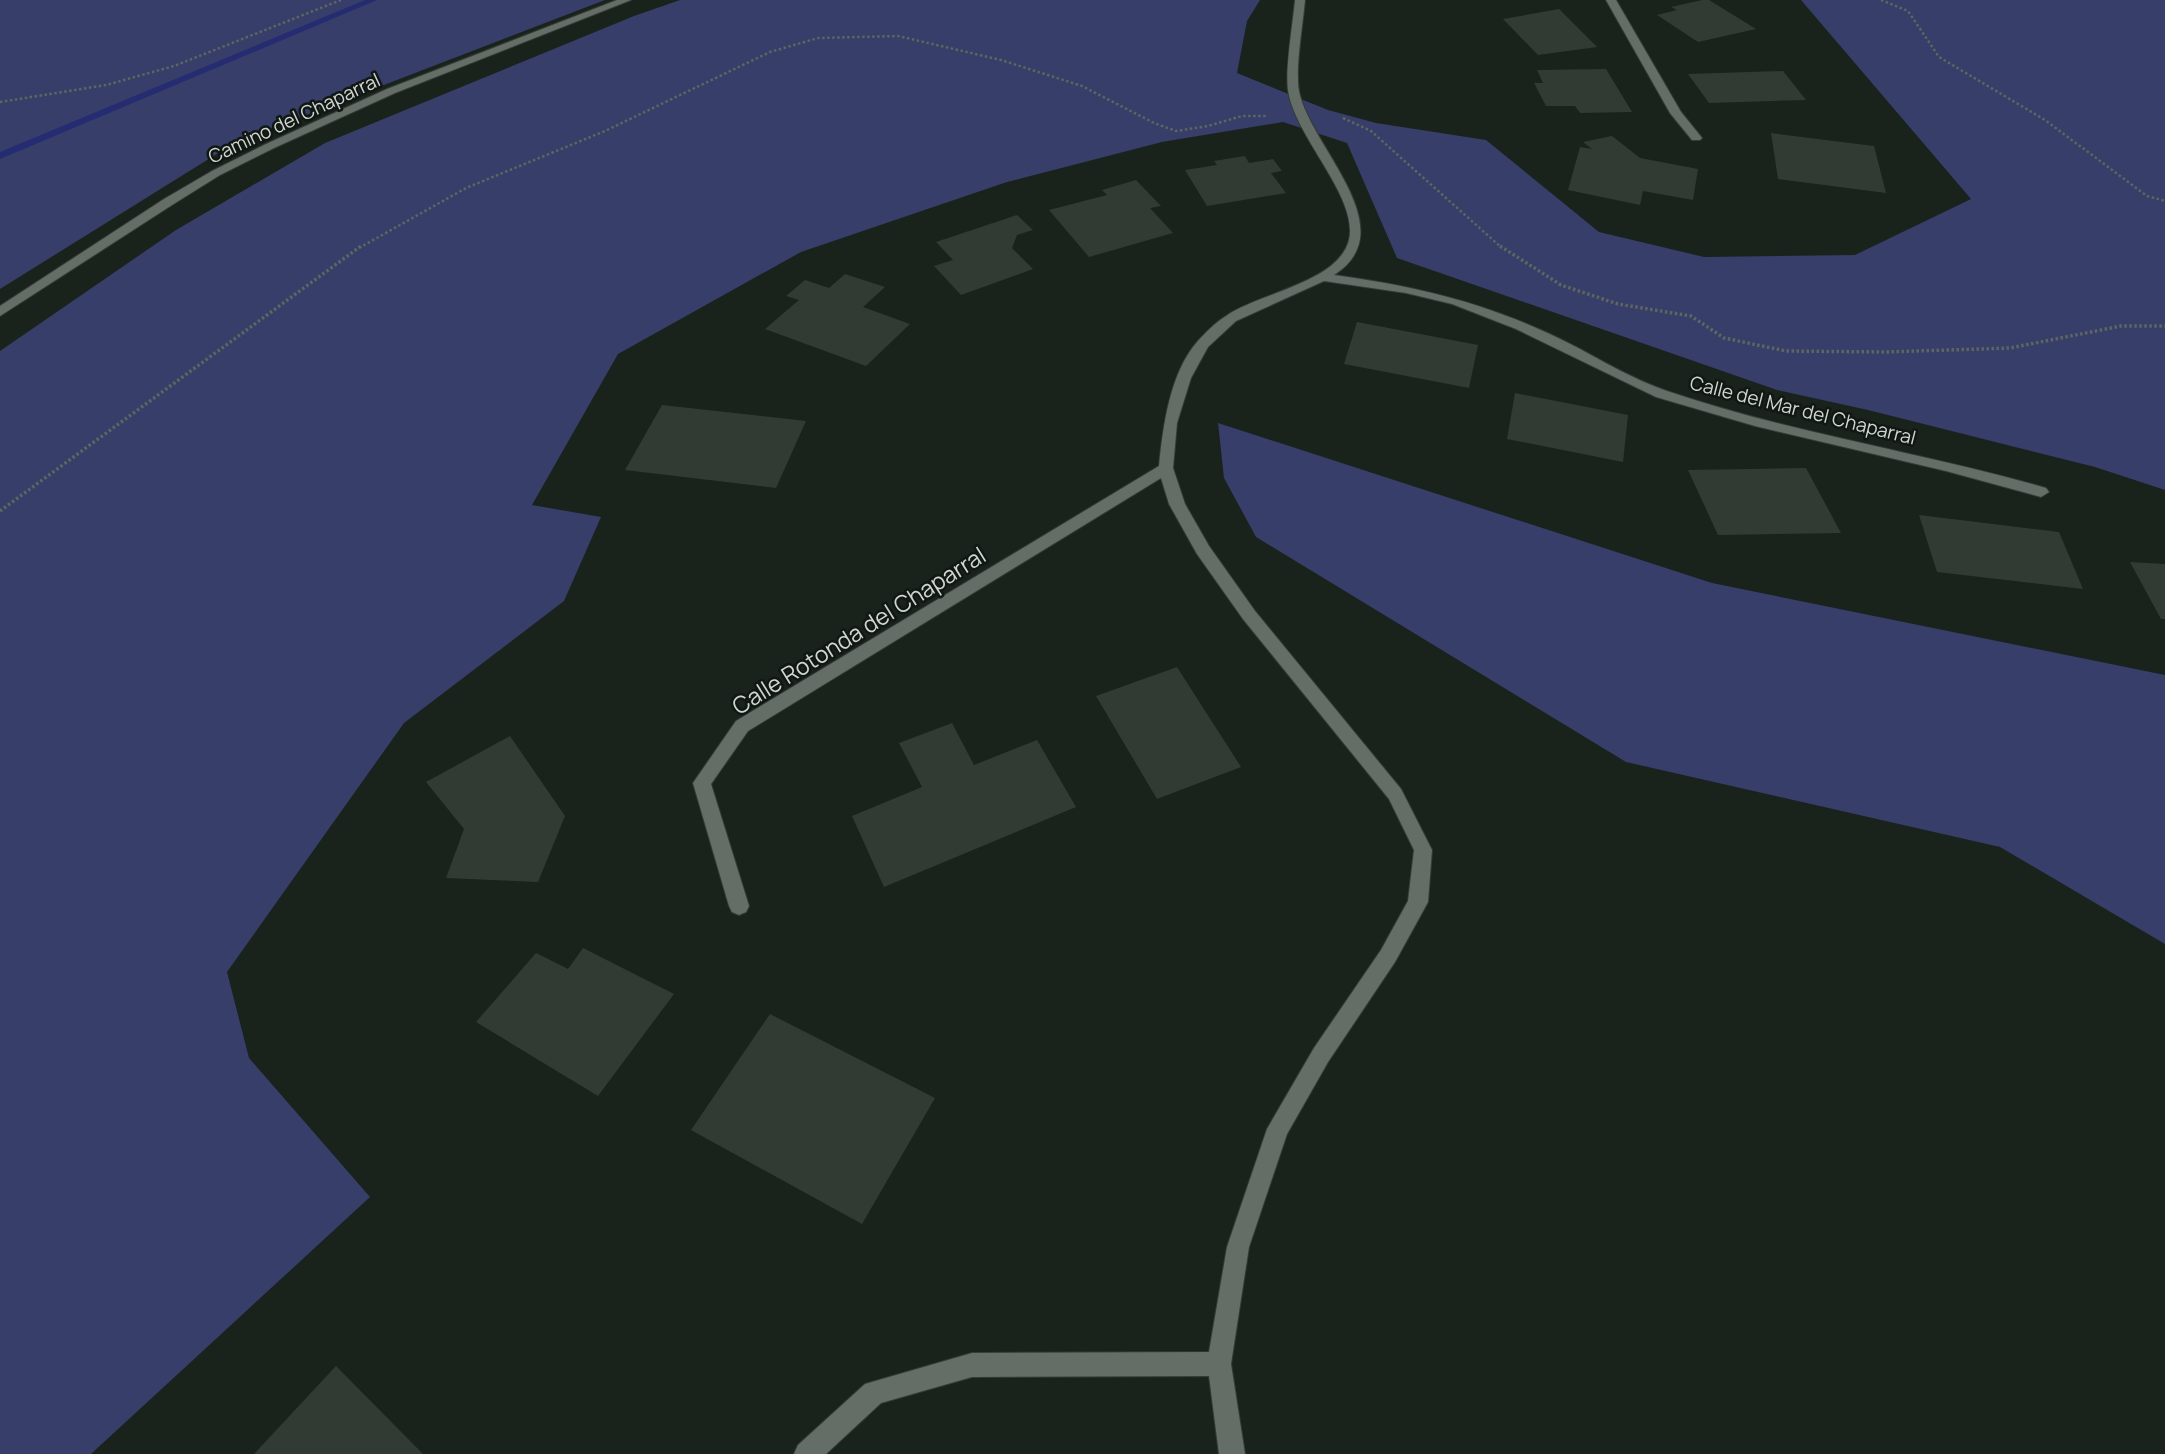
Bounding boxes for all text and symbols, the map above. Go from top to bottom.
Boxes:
street label: Camino del Chaparral [204,67,384,169]
street label: Calle del Mar del Chaparral [1687,369,1919,451]
street label: Calle Rotonda del Chaparral [725,539,991,722]

